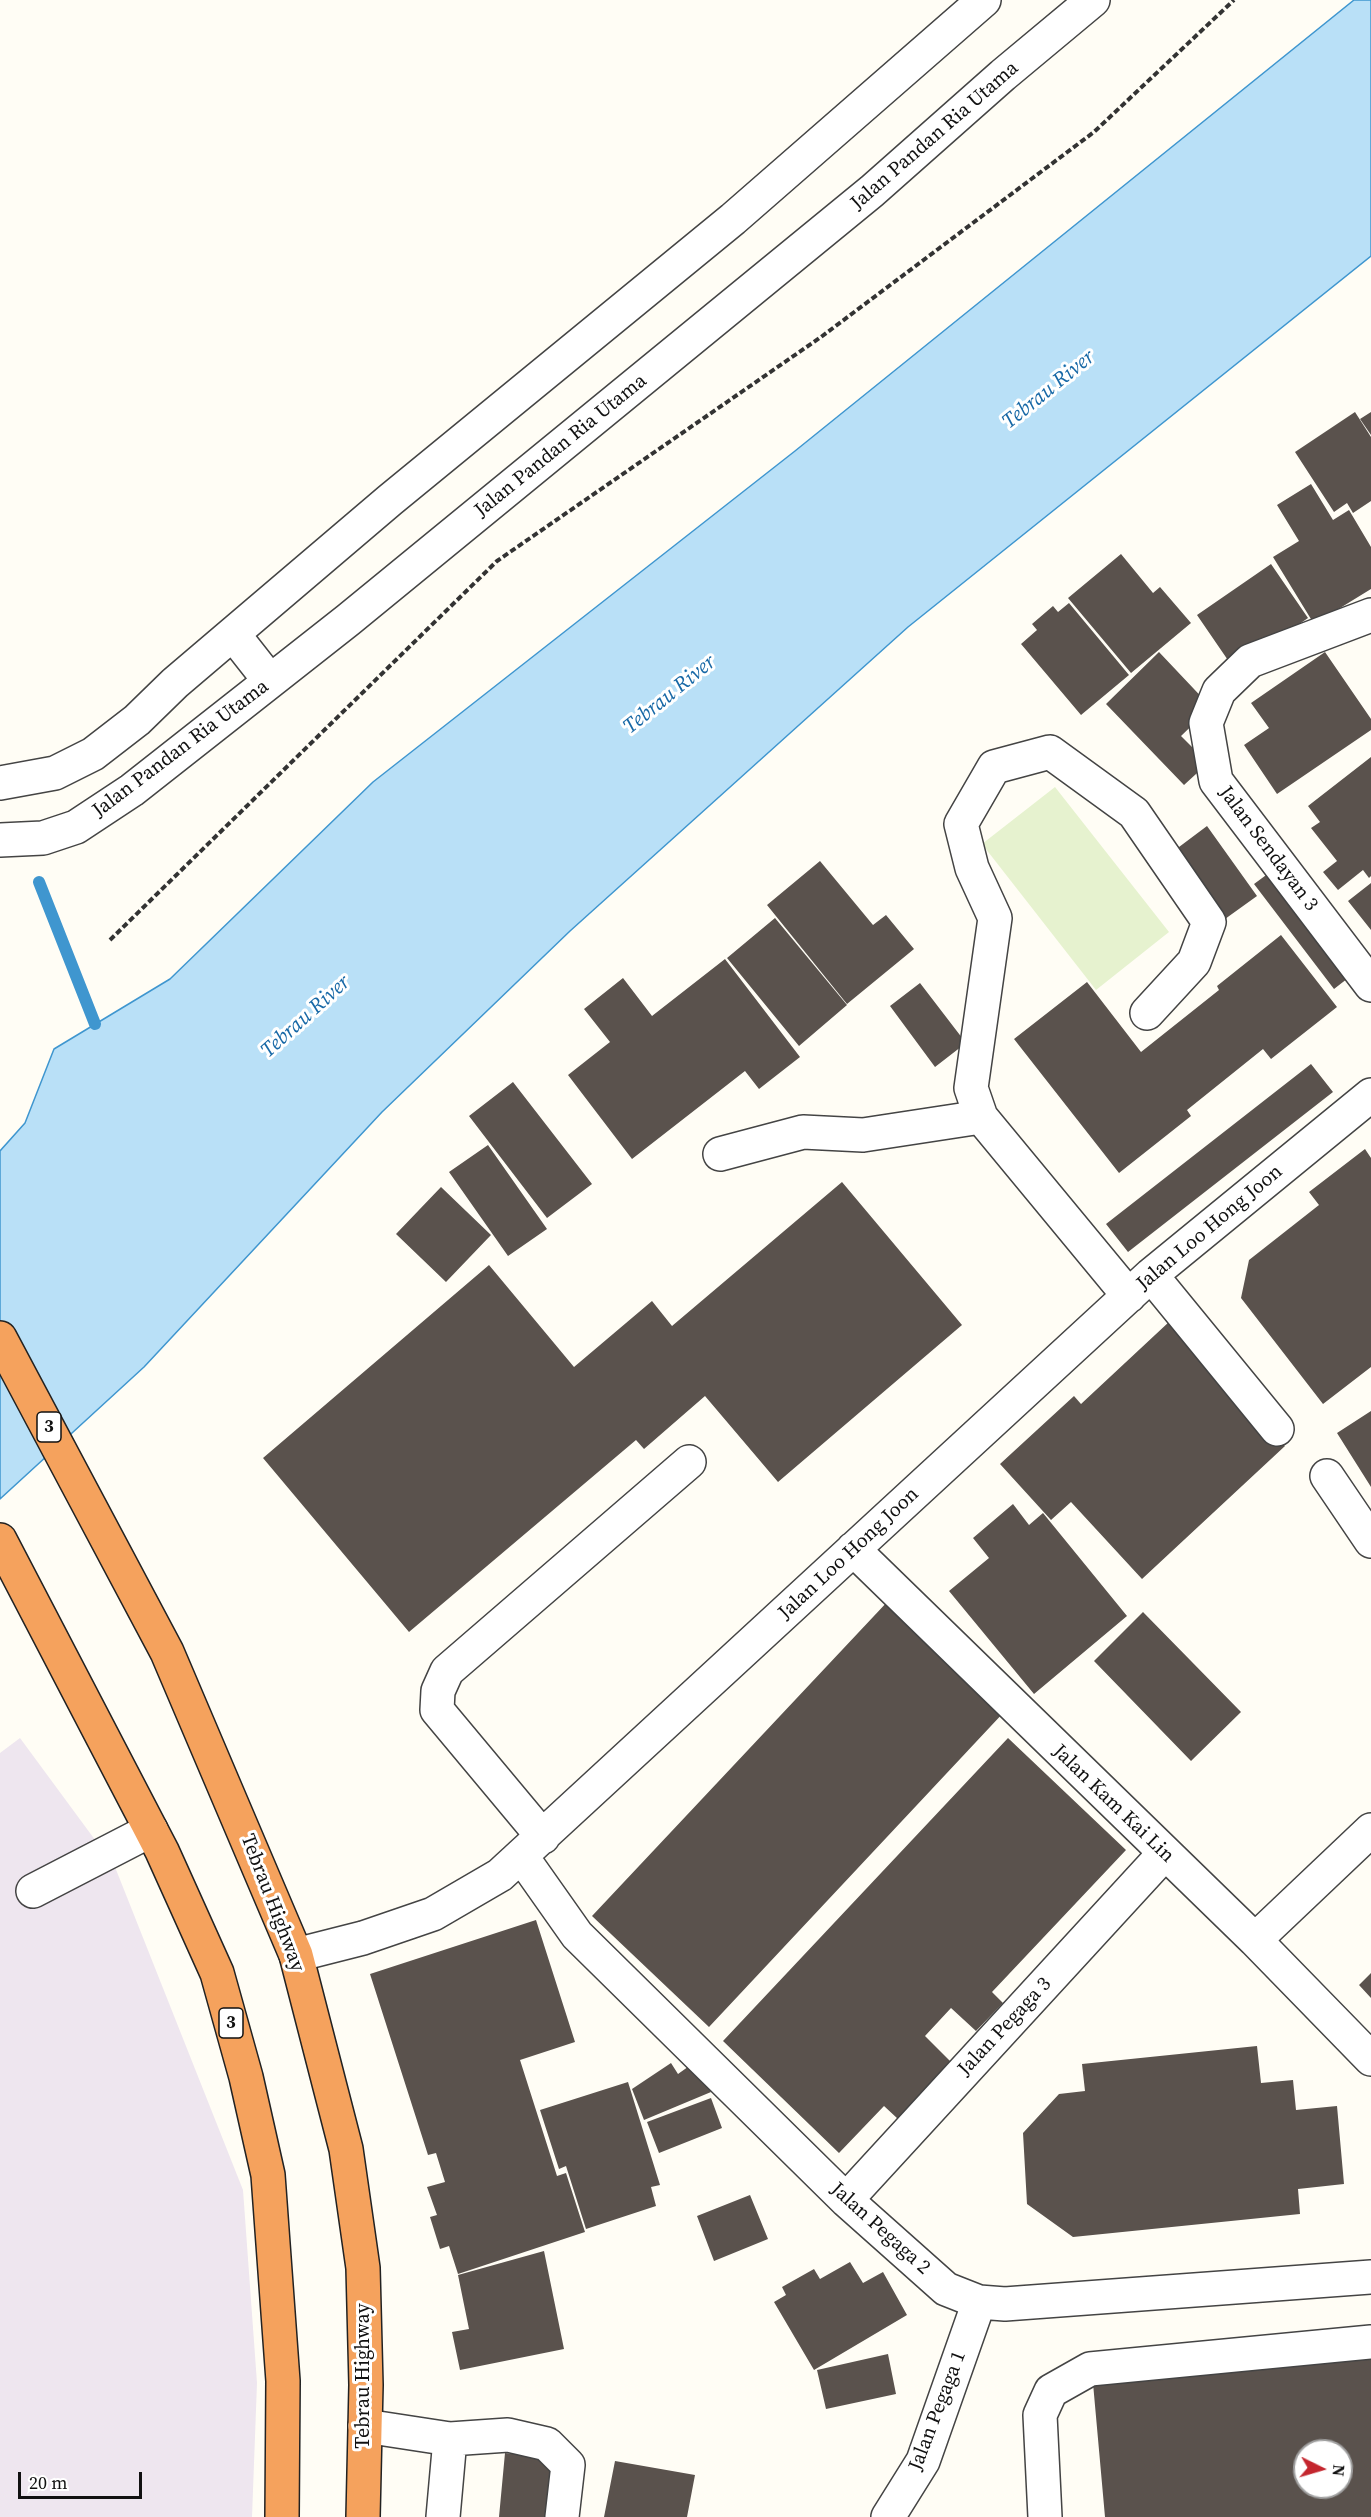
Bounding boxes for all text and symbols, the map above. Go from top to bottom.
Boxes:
street label: Jalan Pandan Ria Utama [846,57,1024,215]
water label: Tebrau River [998,345,1100,435]
street label: Jalan Pandan Ria Utama [470,369,652,523]
water label: Tebrau River [619,650,721,740]
street label: Jalan Pandan Ria Utama [88,675,274,823]
street label: Jalan Sendayan 3 [1213,782,1323,916]
water label: Tebrau River [256,970,356,1064]
street label: Jalan Loo Hong Joon [1132,1160,1288,1296]
road number: 3 [37,1412,61,1442]
street label: Jalan Loo Hong Joon [774,1483,924,1625]
street label: Jalan Kam Kai Lin [1047,1740,1179,1868]
street label: Tebrau Highway [235,1831,309,1975]
street label: Jalan Pegaga 3 [953,1973,1057,2081]
road number: 3 [219,2008,243,2038]
street label: Jalan Pegaga 2 [825,2178,935,2280]
street label: Tebrau Highway [352,2303,376,2449]
street label: Jalan Pegaga 1 [904,2348,972,2474]
north arrow [1293,2439,1353,2499]
scale bar [21,2460,146,2498]
text: N [1327,2464,1350,2477]
text: 20 m [29,2470,67,2495]

